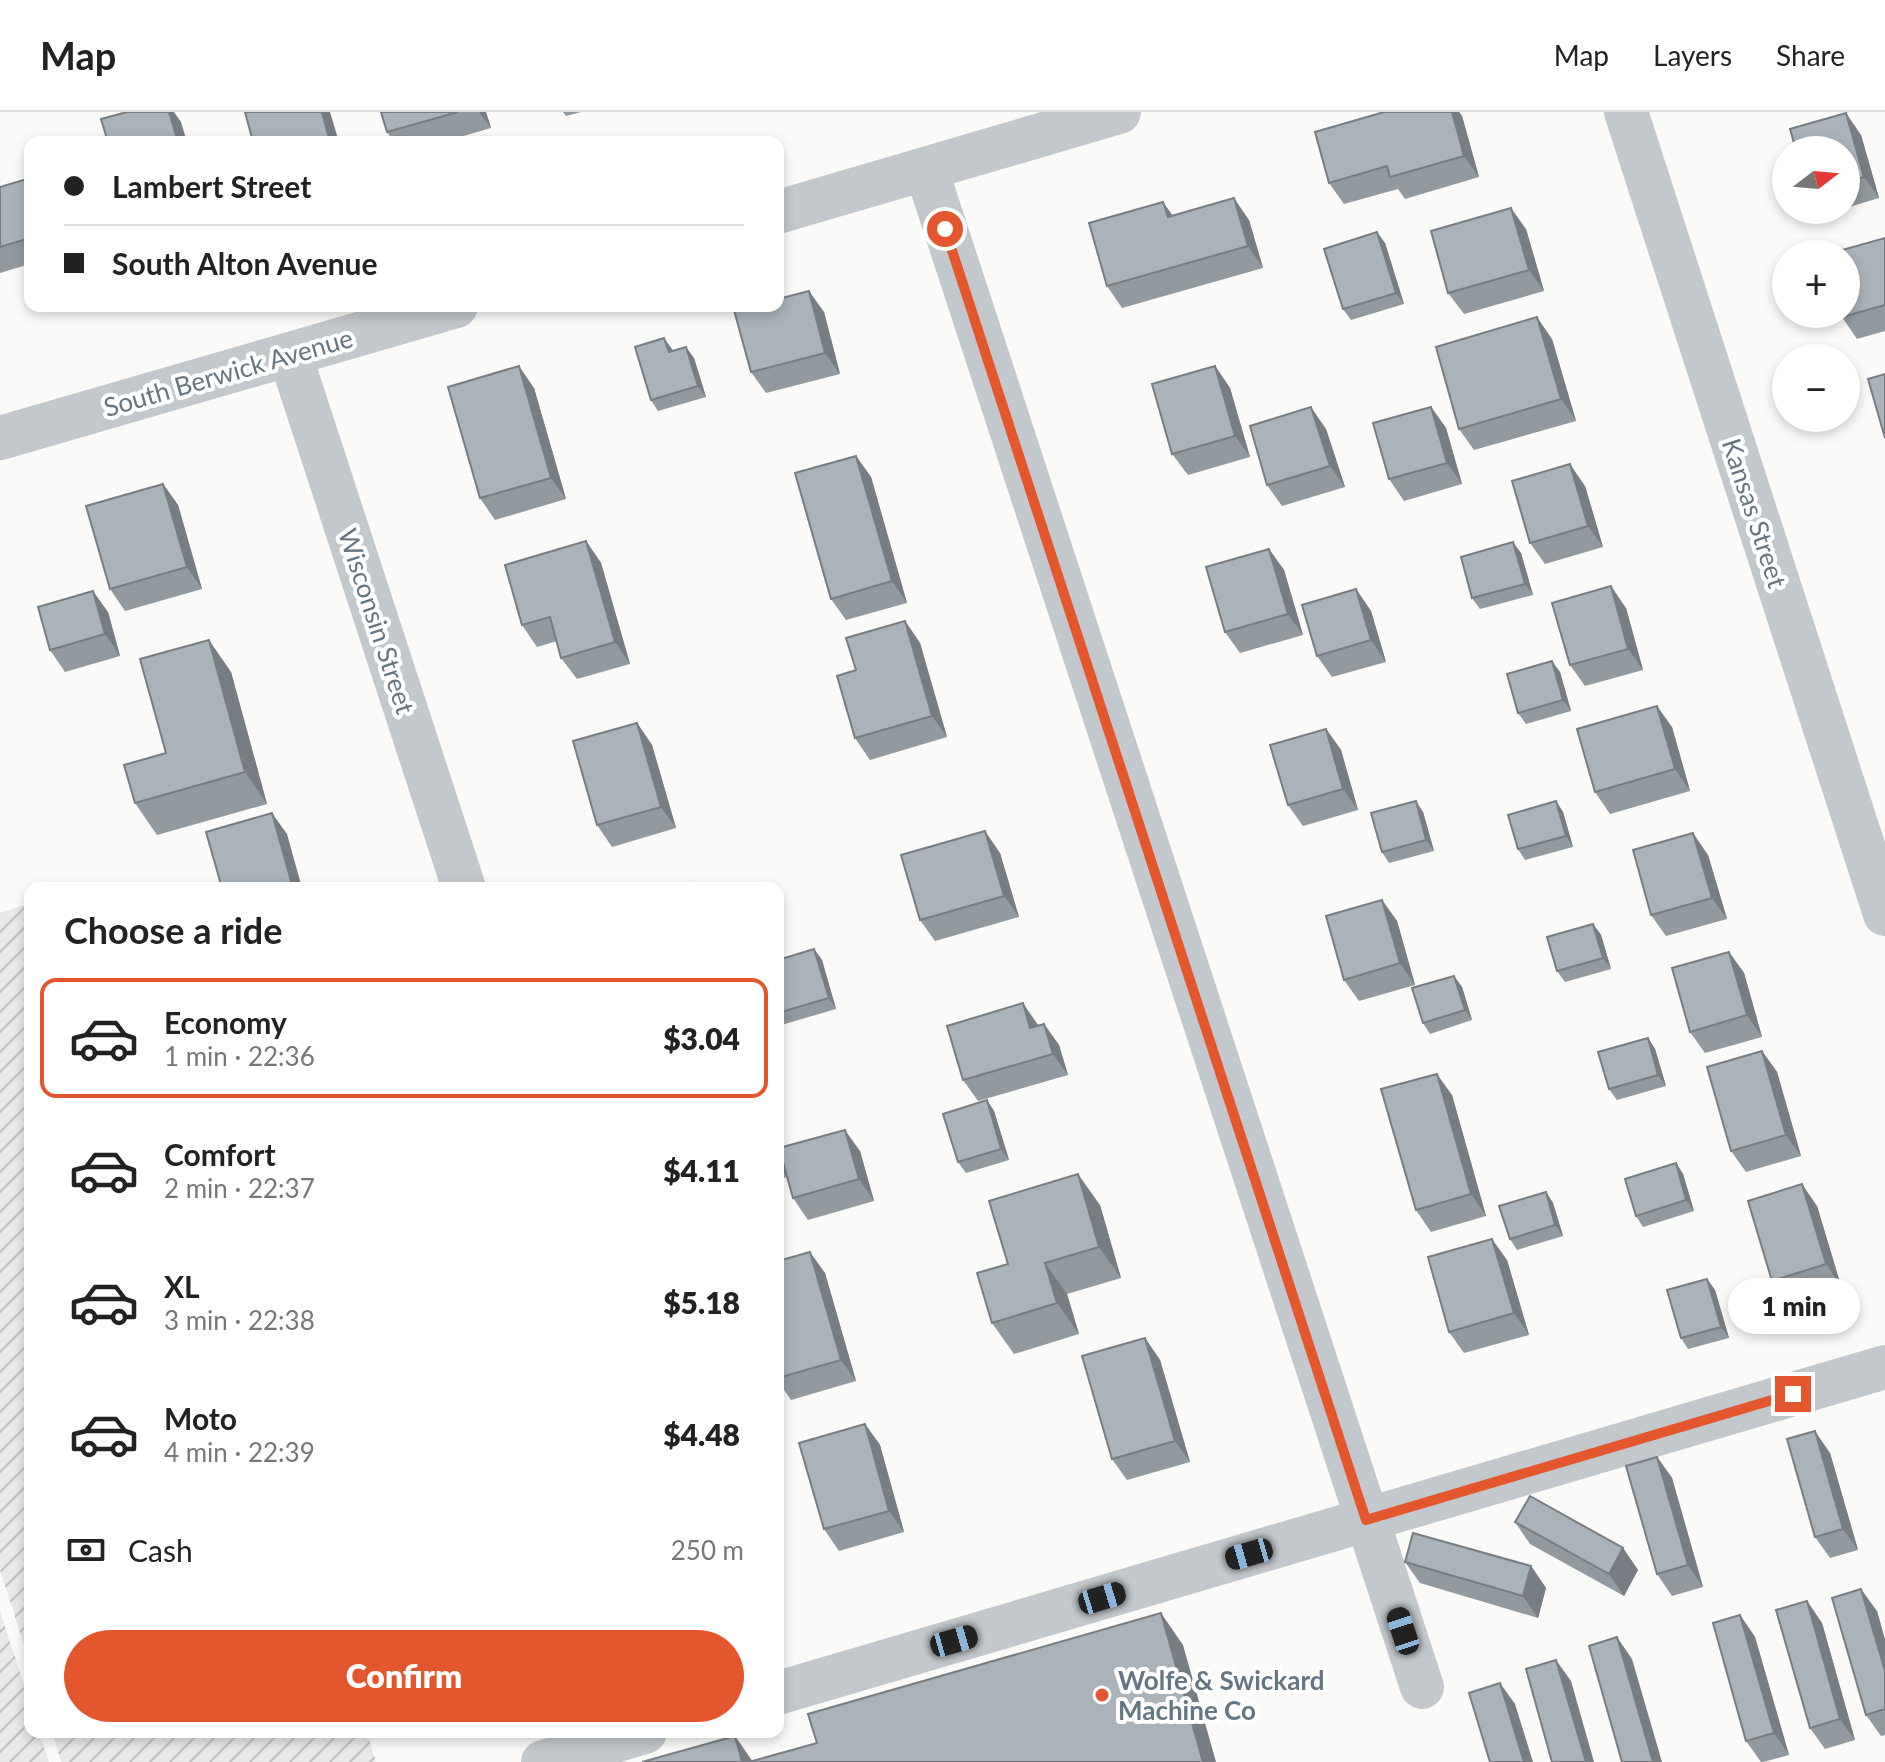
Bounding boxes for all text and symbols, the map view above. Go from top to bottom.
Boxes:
text: Map [40,32,116,78]
text: Map [1554,38,1609,72]
text: Layers [1653,38,1732,72]
text: Share [1776,38,1845,72]
north arrow [1772,136,1860,224]
map controls [1772,136,1860,432]
text: Lambert Street [112,168,311,204]
route start [927,211,963,247]
button: + [1772,240,1860,328]
text: South Alton Avenue [112,245,378,281]
street label: South Berwick Avenue [100,321,356,423]
button: − [1772,344,1860,432]
street label: Kansas Street [1716,434,1794,592]
street label: Wisconsin Street [332,524,422,718]
text: Choose a ride [64,908,283,952]
icon: car [68,1002,140,1074]
text: Economy [164,1004,287,1040]
text: $3.04 [663,1020,740,1056]
text: 1 min · 22:36 [164,1040,315,1072]
icon: car [68,1134,140,1206]
text: Comfort [164,1136,276,1172]
text: $4.11 [663,1152,740,1188]
text: 2 min · 22:37 [164,1172,315,1204]
icon: car [68,1266,140,1338]
text: XL [164,1268,200,1304]
callout: 1 min [1727,1278,1859,1334]
text: $5.18 [663,1284,740,1320]
text: 1 min [1762,1290,1826,1322]
text: 3 min · 22:38 [164,1304,315,1336]
route end [1775,1376,1811,1412]
icon: car [68,1398,140,1470]
text: Moto [164,1400,237,1436]
text: $4.48 [663,1416,740,1452]
text: 4 min · 22:39 [164,1436,315,1468]
icon: cash [64,1528,108,1572]
text: Cash [128,1532,193,1568]
text: 250 m [671,1534,744,1566]
car [1223,1536,1275,1572]
car [1076,1580,1128,1616]
car [1384,1604,1422,1658]
car [928,1623,980,1659]
button: Confirm [64,1630,744,1722]
place label: Wolfe & Swickard Machine Co [1118,1664,1325,1726]
marker: Wolfe & Swickard Machine Co [1093,1686,1111,1704]

